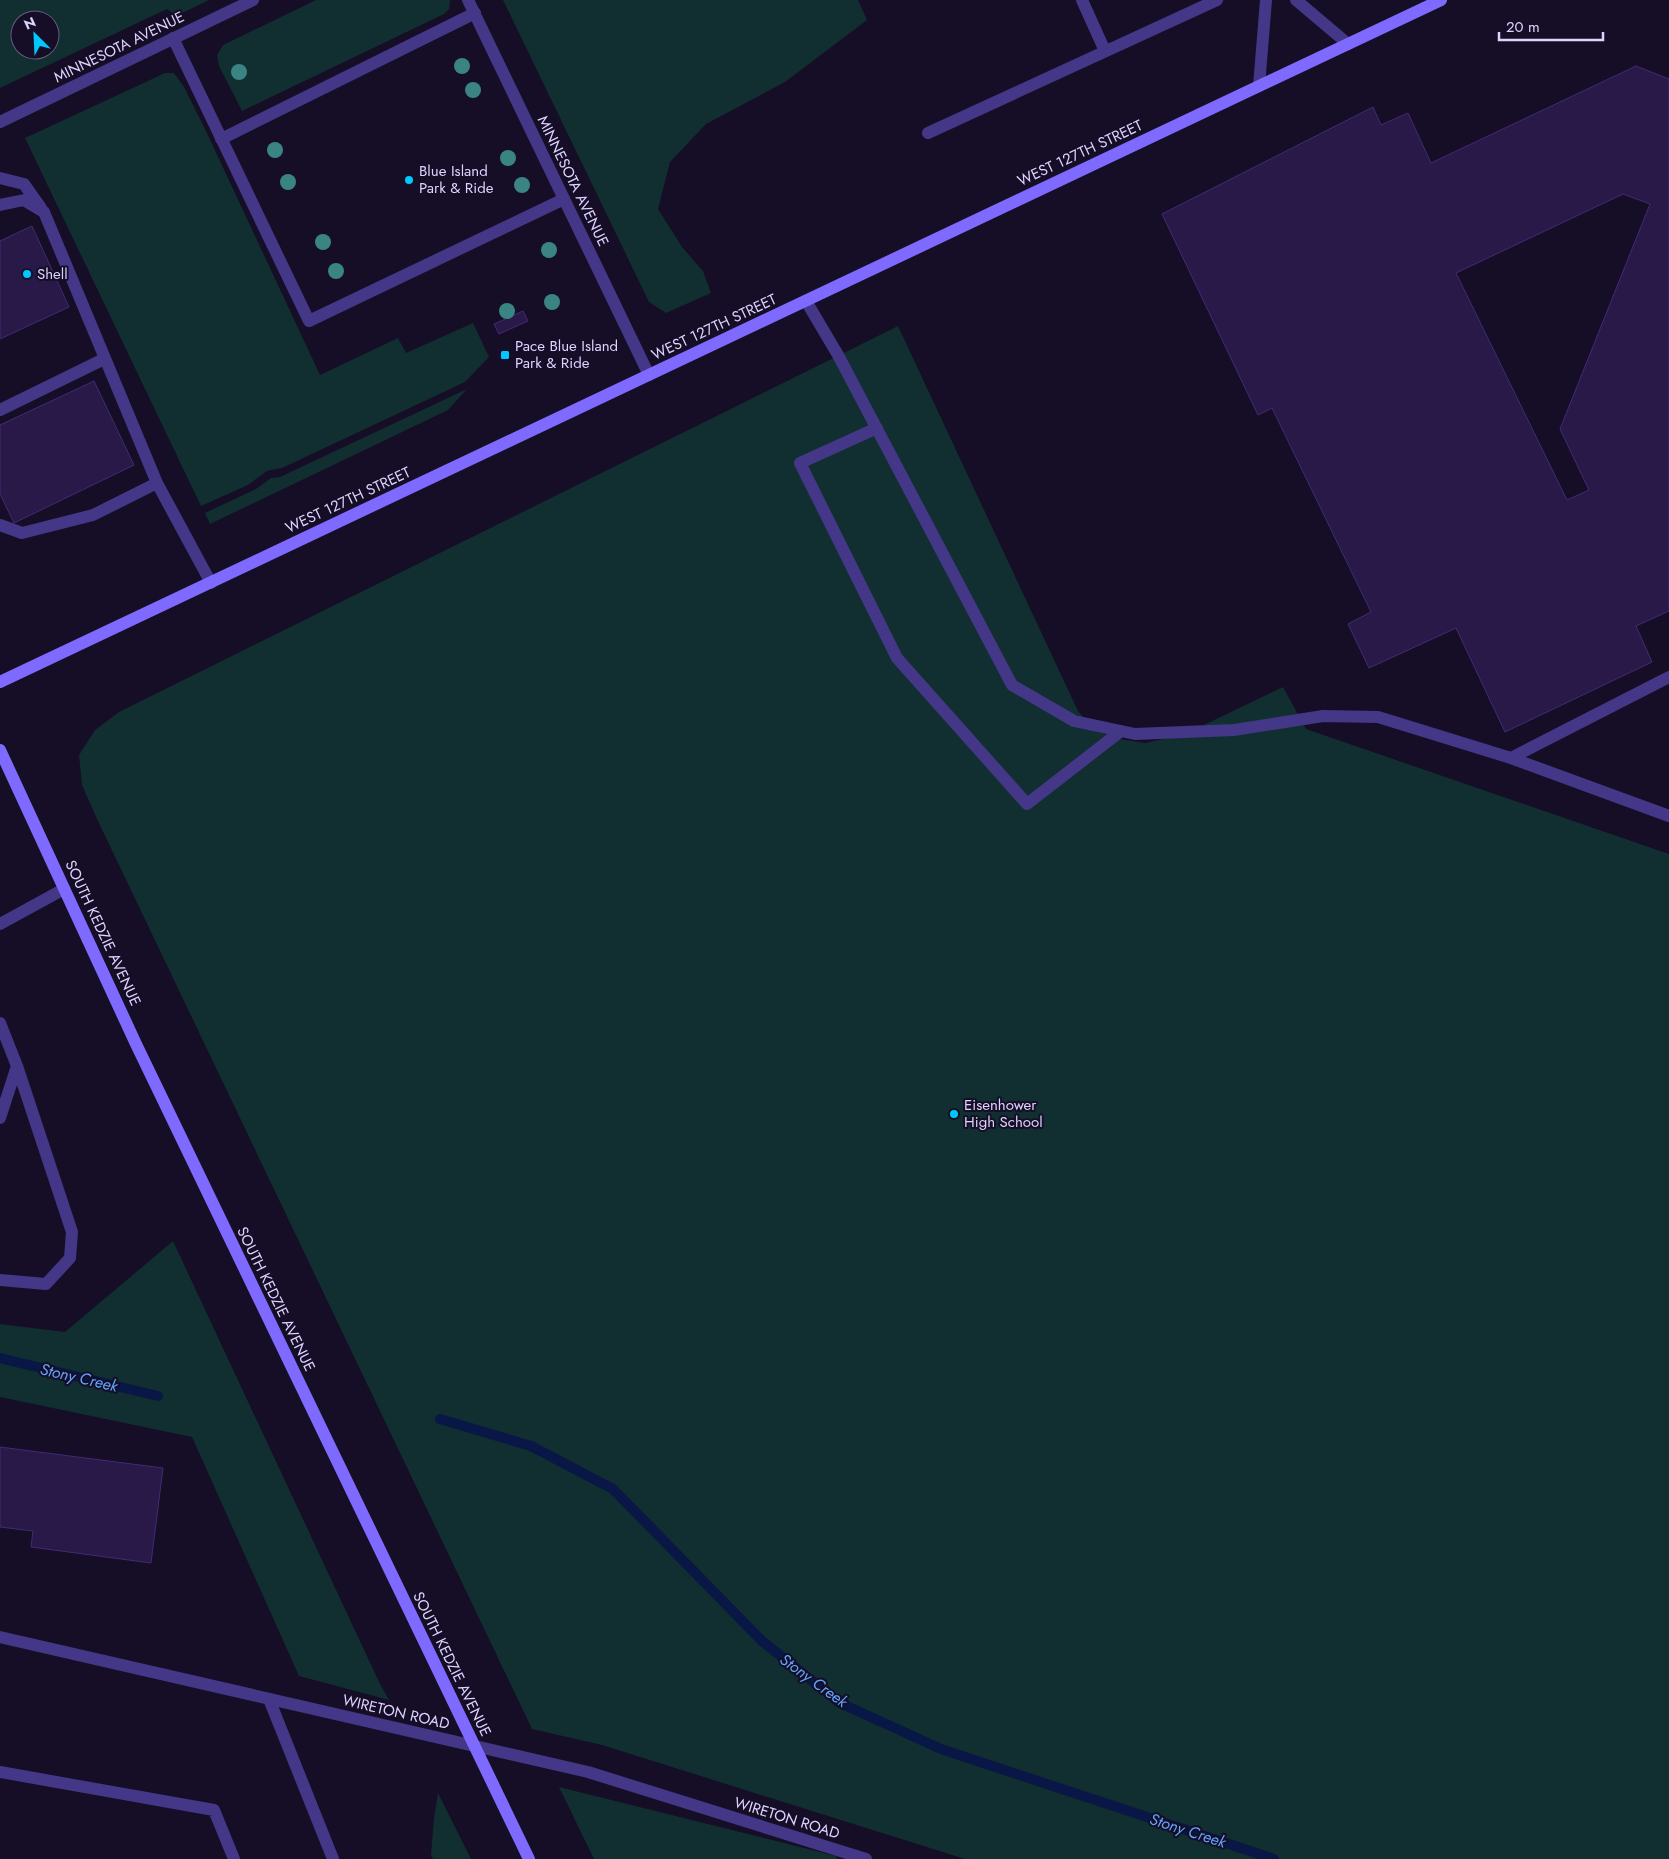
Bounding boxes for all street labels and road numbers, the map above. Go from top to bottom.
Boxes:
street label: MINNESOTA AVENUE [50,6,188,88]
street label: MINNESOTA AVENUE [532,112,614,250]
street label: WEST 127TH STREET [1014,114,1146,192]
street label: WEST 127TH STREET [648,288,780,366]
street label: WEST 127TH STREET [282,461,414,539]
street label: SOUTH KEDZIE AVENUE [60,856,146,1010]
street label: SOUTH KEDZIE AVENUE [231,1223,321,1375]
street label: SOUTH KEDZIE AVENUE [407,1588,497,1740]
street label: WIRETON ROAD [340,1689,452,1735]
street label: WIRETON ROAD [732,1792,842,1844]

